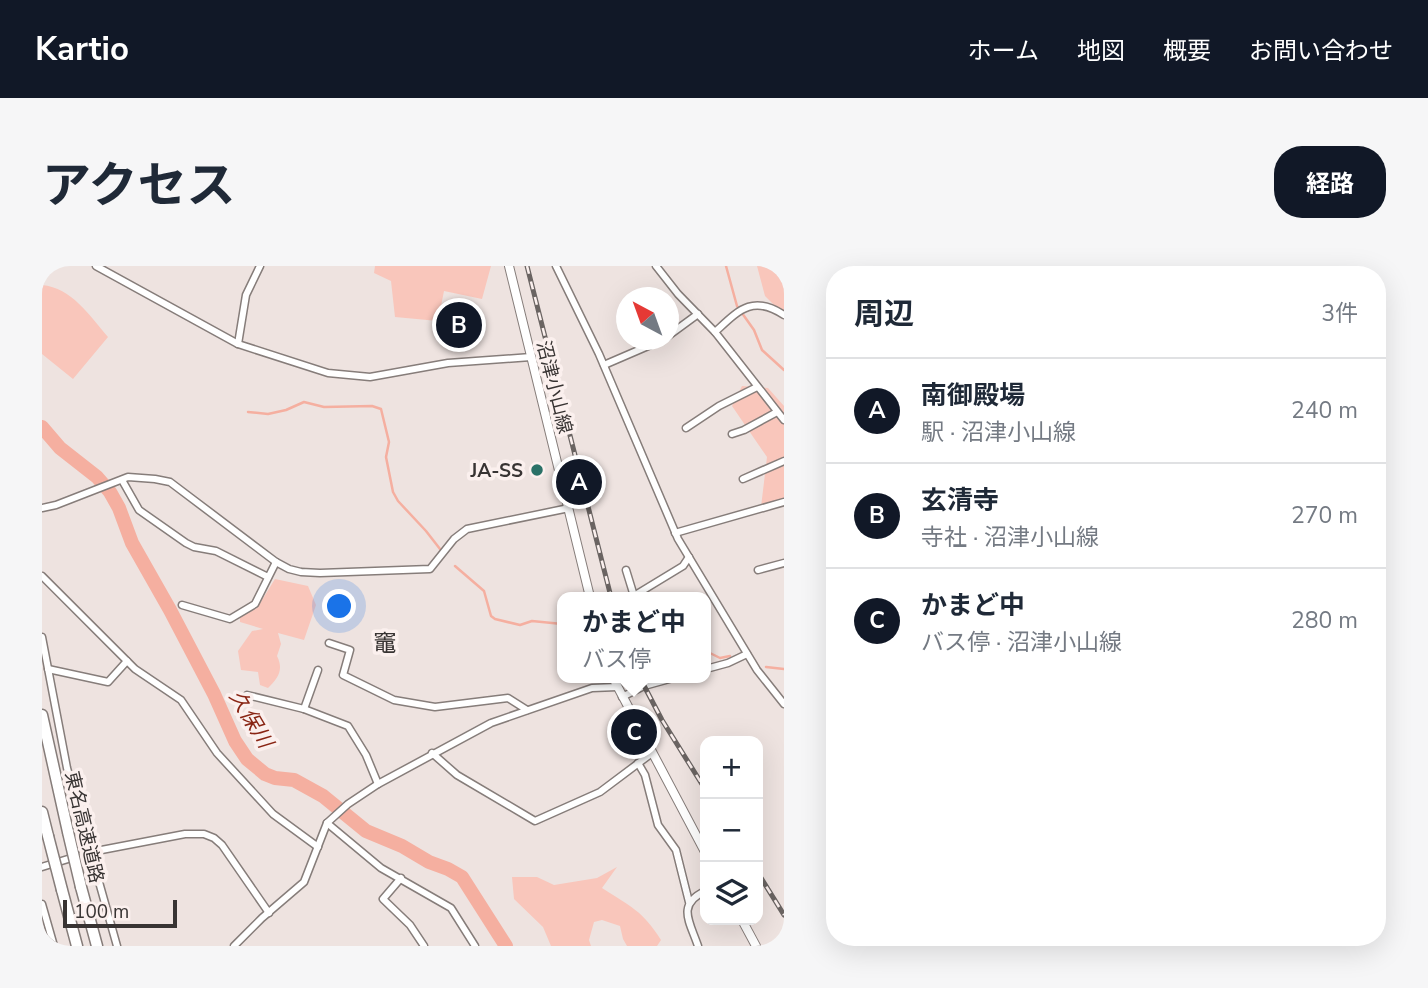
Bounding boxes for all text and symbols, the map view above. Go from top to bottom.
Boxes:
text: Kartio [35,27,129,72]
text: ホーム [968,35,1039,67]
text: 地図 [1077,35,1125,67]
text: 概要 [1163,35,1211,67]
text: お問い合わせ [1249,35,1393,67]
button: 経路 [1274,146,1386,218]
text: アクセス [42,152,236,219]
north arrow [616,287,679,350]
text: 周辺 [854,294,914,335]
text: 3件 [1321,298,1358,329]
pin: B [436,299,482,351]
street label: 沼津小山線 [530,338,578,436]
text: 南御殿場 [921,378,1025,413]
text: A [868,395,886,426]
text: 240 m [1291,395,1358,426]
text: 駅 · 沼津小山線 [921,417,1076,448]
pin: A [556,456,602,508]
place label: JA-SS [470,458,523,484]
marker: JA-SS [529,462,545,478]
text: 玄清寺 [921,483,999,518]
text: B [869,500,885,531]
text: 270 m [1291,500,1358,531]
text: 寺社 · 沼津小山線 [921,522,1099,553]
text: かまど中 [921,588,1025,623]
your location [322,589,356,623]
popup [557,592,711,683]
text: かまど中 [582,605,686,640]
text: C [869,605,885,636]
text: 280 m [1291,605,1358,636]
text: バス停 · 沼津小山線 [921,627,1122,658]
district label: 竈 [374,628,397,659]
text: バス停 [582,644,651,675]
water label: 久保川 [223,685,280,755]
pin: C [611,706,657,758]
map controls [700,736,763,925]
button: + [700,736,763,799]
street label: 東名高速道路 [59,769,110,886]
button: − [700,799,763,862]
button: layers [700,862,763,925]
scale bar [63,897,177,929]
text: 100 m [74,899,129,925]

